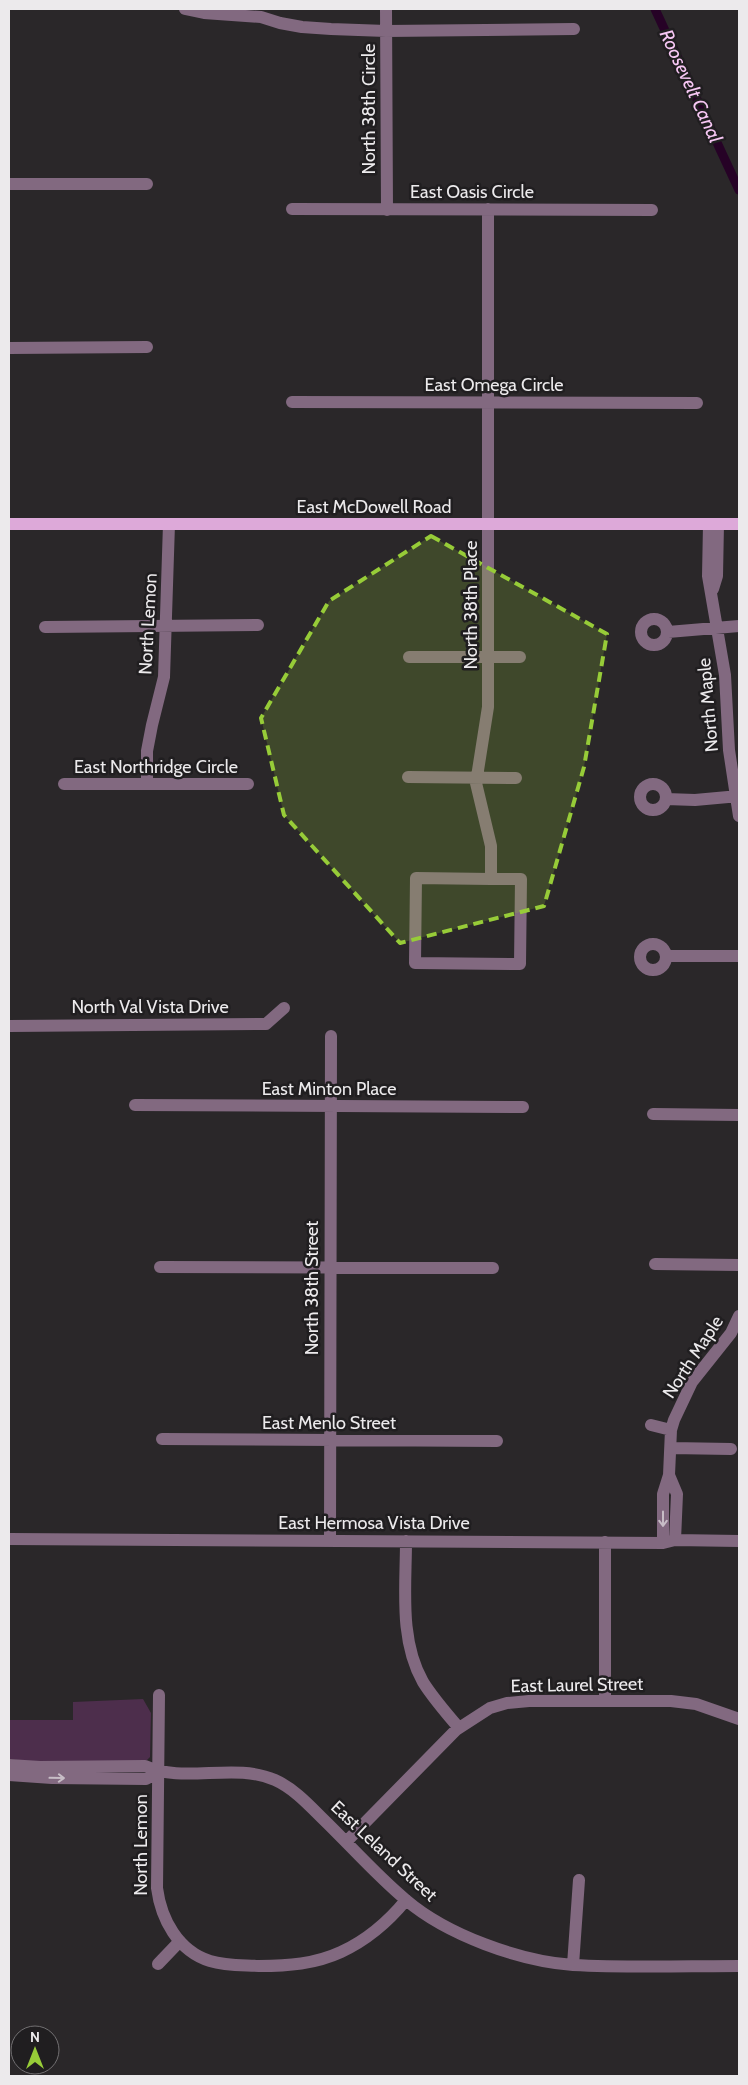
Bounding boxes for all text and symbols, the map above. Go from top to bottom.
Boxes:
water label: Roosevelt Canal [655,26,728,147]
street label: North 38th Circle [358,44,380,174]
street label: East Oasis Circle [410,181,534,203]
street label: East Omega Circle [424,374,564,396]
street label: East McDowell Road [296,496,452,518]
street label: North 38th Place [460,541,482,669]
street label: North Lemon [134,573,162,675]
street label: North Maple [693,657,723,753]
street label: East Northridge Circle [74,756,238,778]
street label: North Val Vista Drive [71,996,229,1018]
street label: East Minton Place [262,1078,396,1100]
street label: North 38th Street [301,1221,323,1355]
street label: North Maple [658,1311,728,1403]
street label: East Menlo Street [262,1412,396,1434]
one-way arrow [658,1510,668,1526]
street label: East Hermosa Vista Drive [278,1512,470,1534]
street label: East Laurel Street [511,1673,643,1697]
one-way arrow [49,1773,65,1783]
street label: North Lemon [130,1794,152,1896]
street label: East Leland Street [326,1796,442,1906]
north arrow [10,2025,60,2075]
text: N [30,2028,40,2046]

